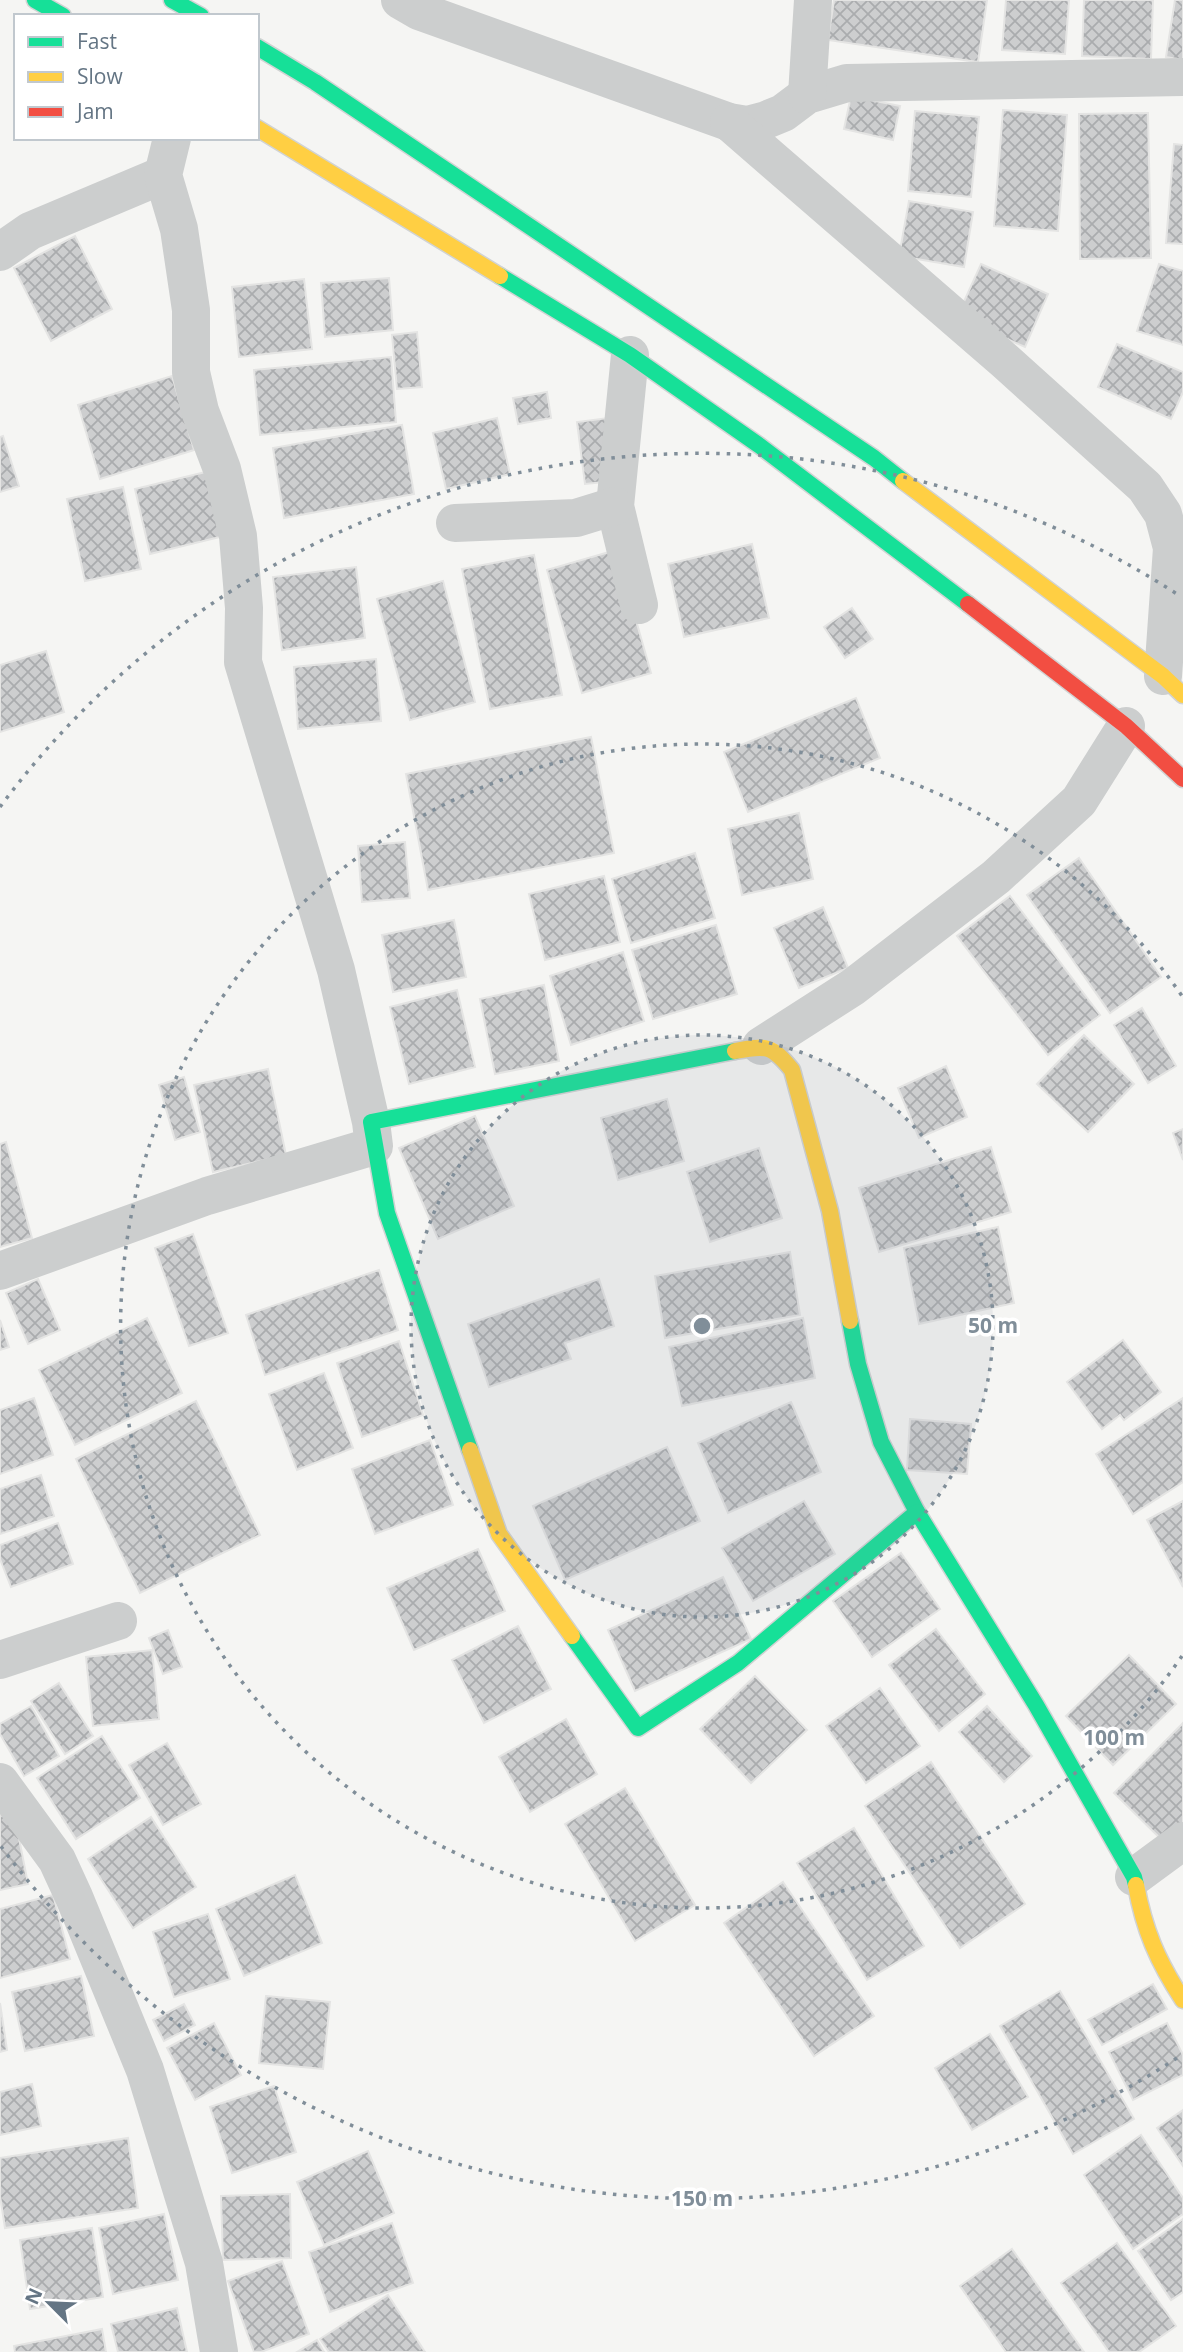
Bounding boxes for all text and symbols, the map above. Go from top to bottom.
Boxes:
legend [14,14,259,140]
text: Fast [77,27,117,55]
text: Slow [77,62,123,90]
text: Jam [75,97,114,125]
text: 50 m [968,1311,1018,1339]
centre of rings [690,1314,714,1338]
text: 100 m [1083,1723,1145,1751]
text: 150 m [671,2184,733,2212]
north arrow [14,2268,84,2338]
text: N [18,2284,48,2308]

